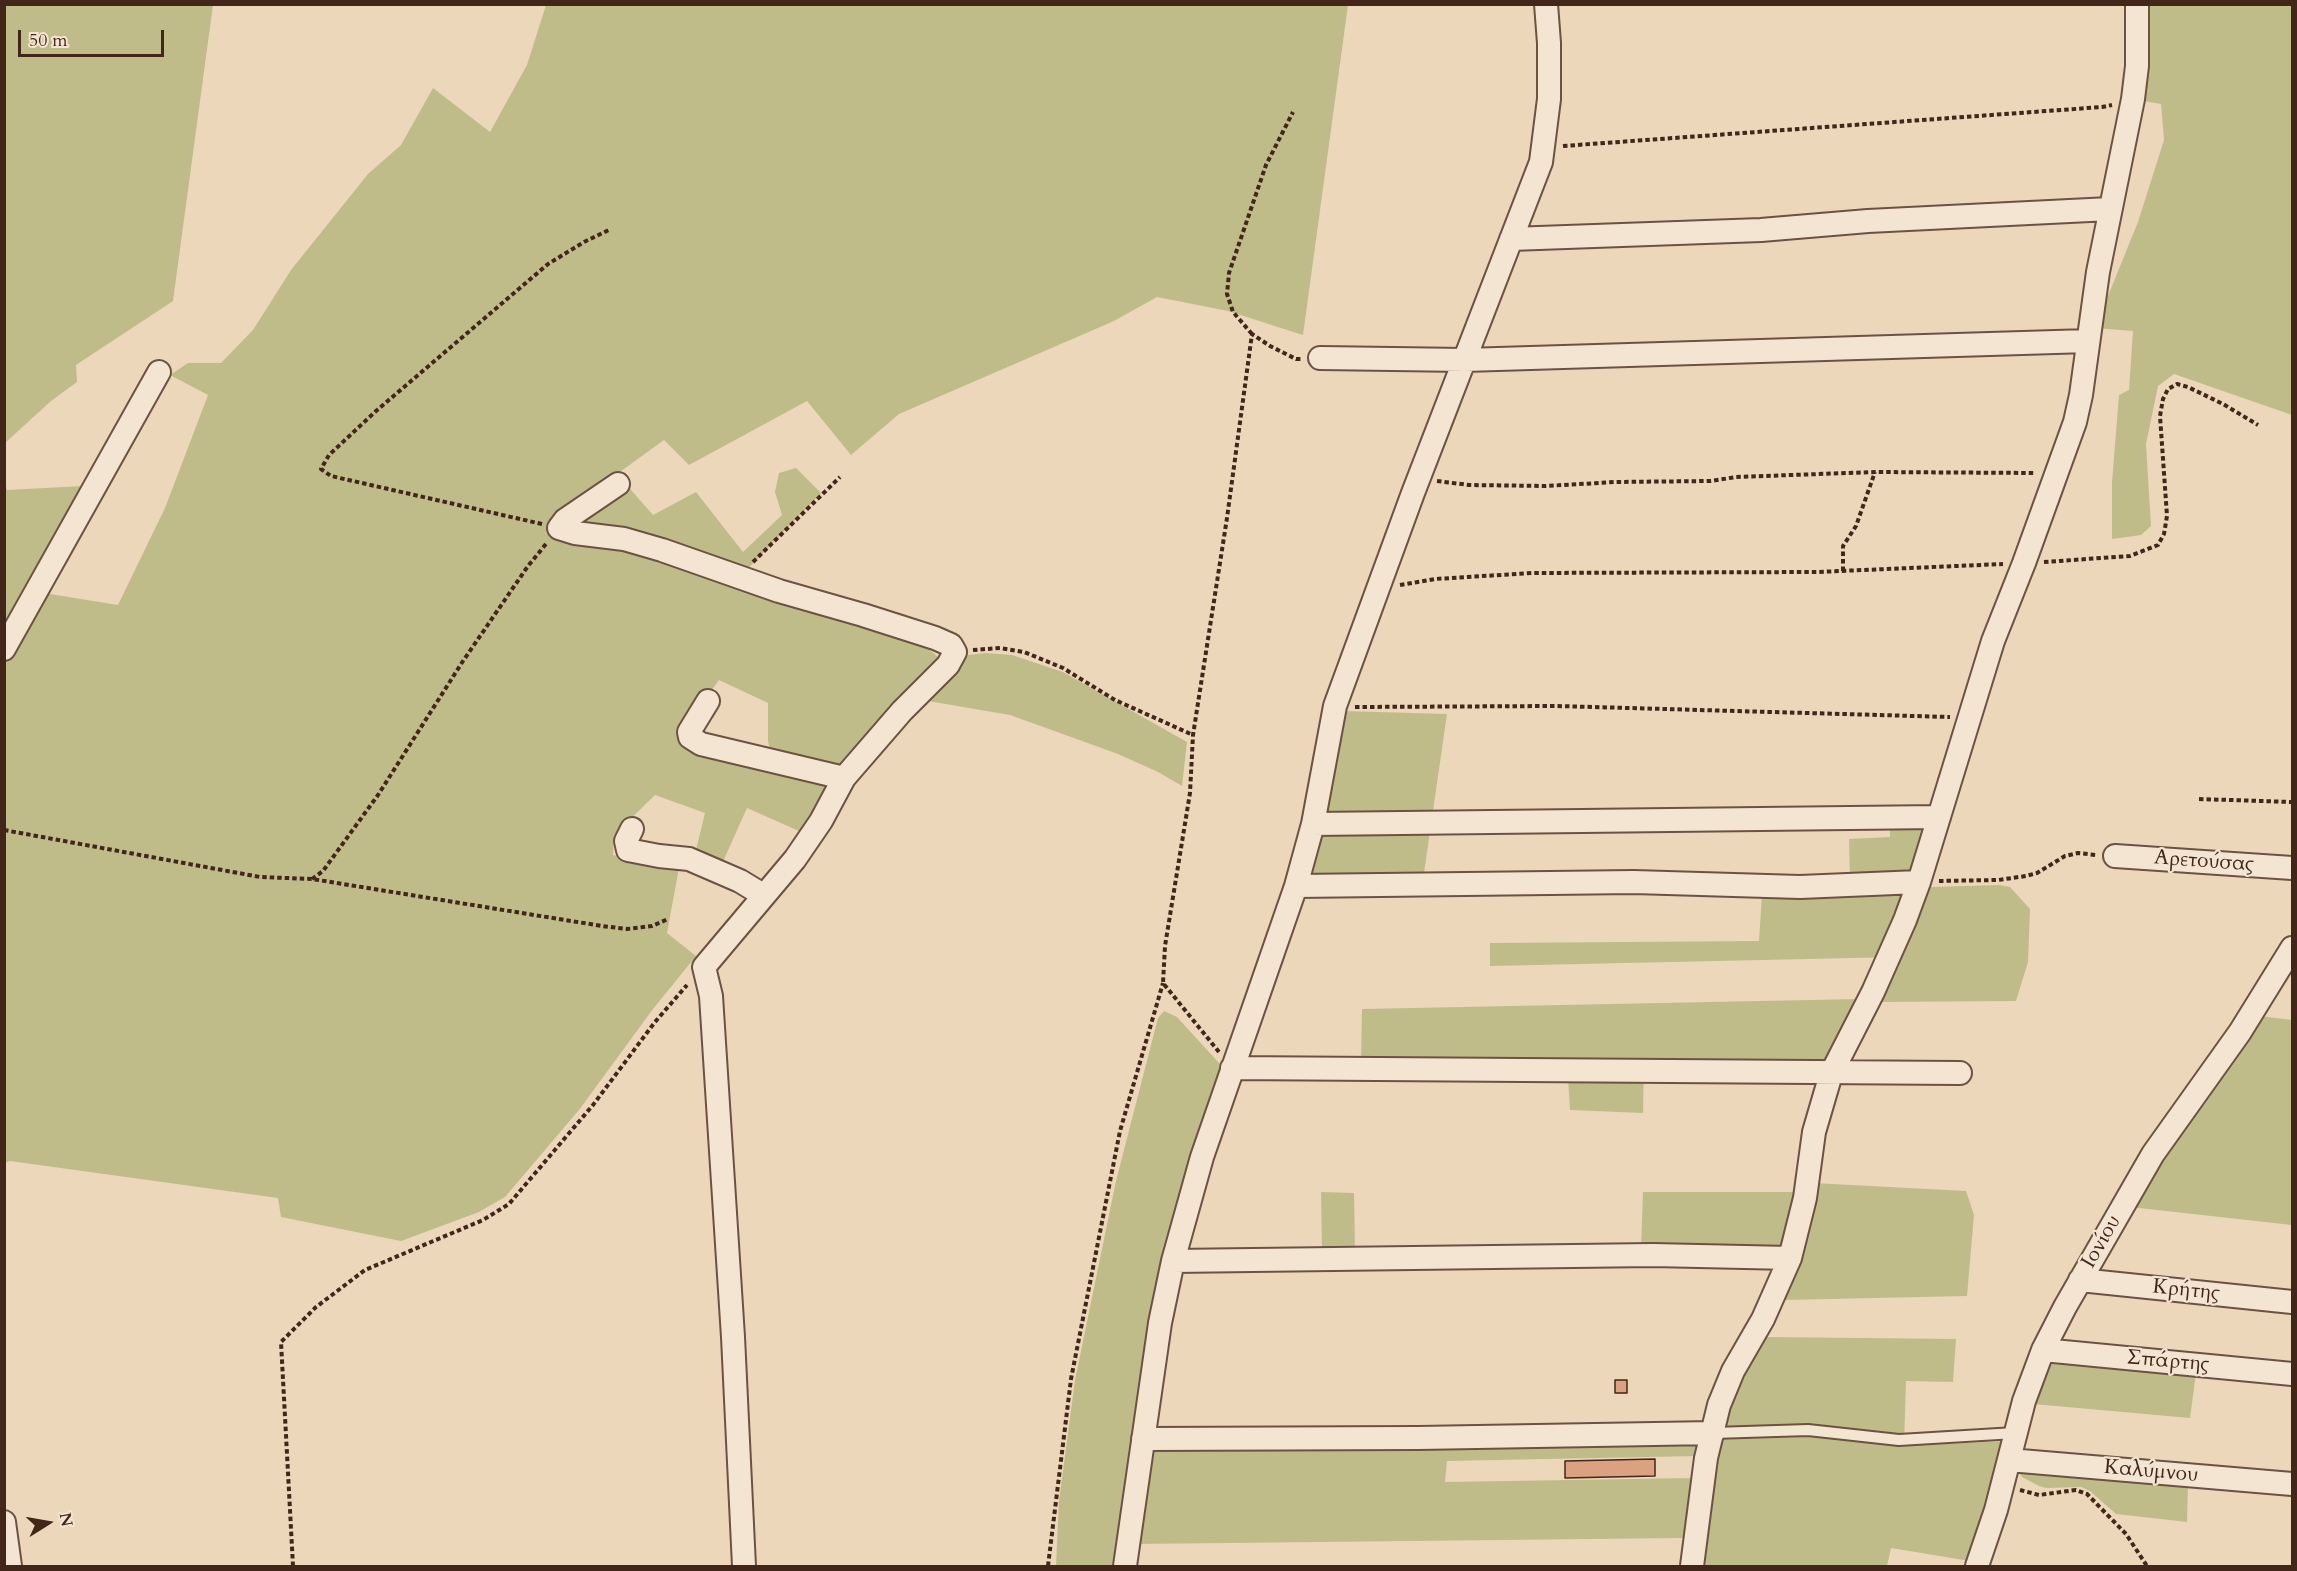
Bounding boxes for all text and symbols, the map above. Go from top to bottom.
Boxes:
scale bar [21,18,166,56]
text: 50 m [29,28,68,53]
street label: Αρετούσας [2153,846,2255,878]
street label: Ιονίου [2077,1211,2127,1273]
street label: Κρήτης [2151,1275,2221,1307]
street label: Σπάρτης [2126,1346,2210,1378]
street label: Καλύμνου [2103,1455,2199,1489]
north arrow [18,1493,78,1553]
text: N [54,1511,78,1528]

